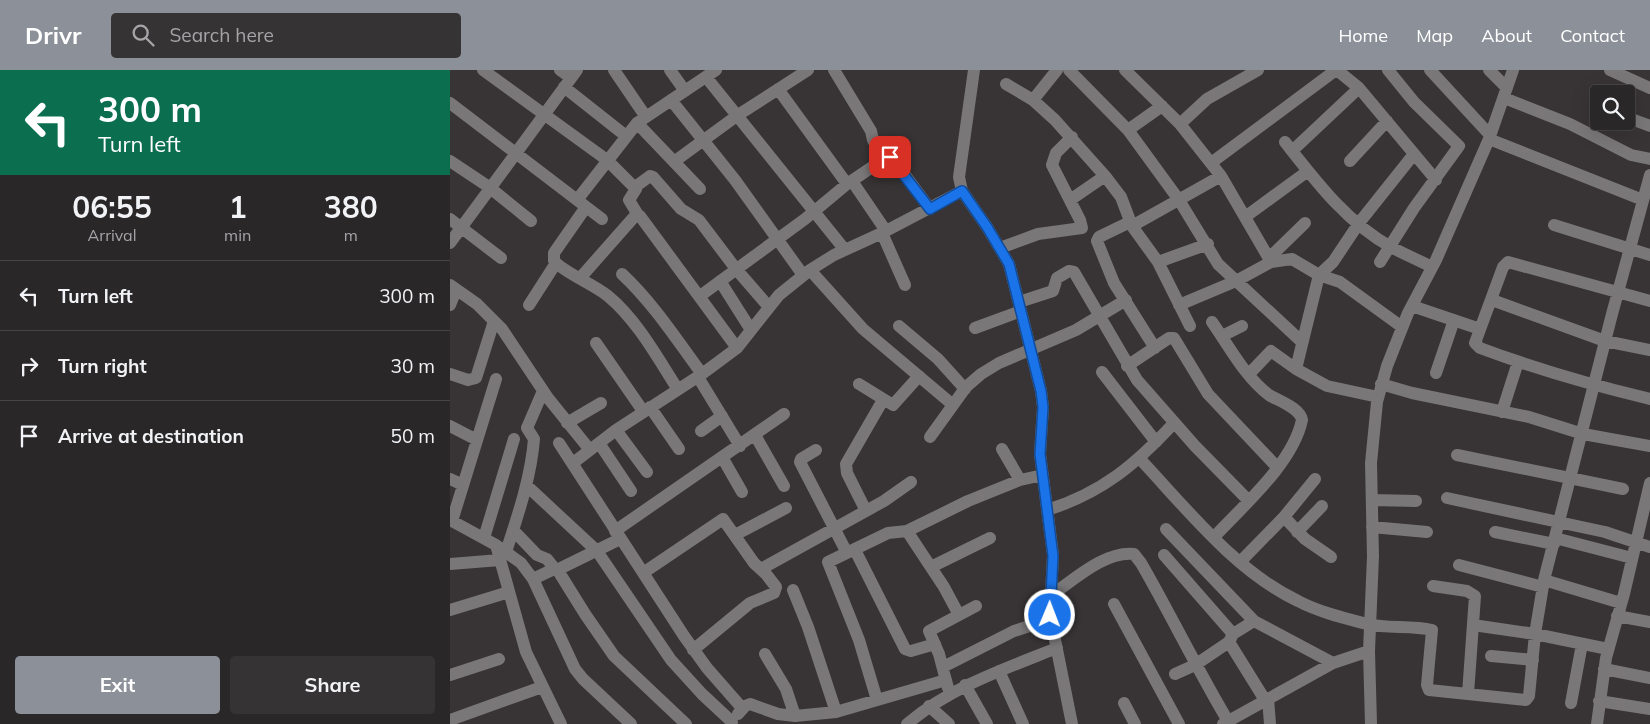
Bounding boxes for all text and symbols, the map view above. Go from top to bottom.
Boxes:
search box [111,13,461,58]
text: Drivr [25,20,81,50]
icon: search [129,21,157,49]
text: Search here [169,23,274,47]
text: Home [1338,24,1388,47]
text: Map [1416,24,1453,47]
text: About [1481,24,1532,47]
text: Contact [1560,24,1625,47]
map controls [1590,85,1635,130]
button: search [1590,85,1635,130]
text: 300 m [98,87,202,131]
icon: left [15,90,80,155]
text: Turn left [98,130,181,158]
pin [869,136,911,178]
icon: arrive [876,143,904,171]
text: 06:55 [72,188,152,226]
text: 1 [229,188,247,226]
text: 380 [324,188,378,226]
text: Arrival [88,225,137,245]
text: min [224,225,251,245]
text: m [344,225,358,245]
icon: left [15,282,43,310]
text: Turn left [58,284,133,308]
text: 300 m [379,284,435,308]
icon: right [15,352,43,380]
text: Turn right [58,354,147,378]
text: 30 m [391,354,435,378]
icon: arrive [15,422,43,450]
text: Arrive at destination [58,424,244,448]
text: 50 m [391,424,435,448]
position arrow [1023,588,1075,640]
button: Exit [15,656,220,714]
button: Share [230,656,435,714]

